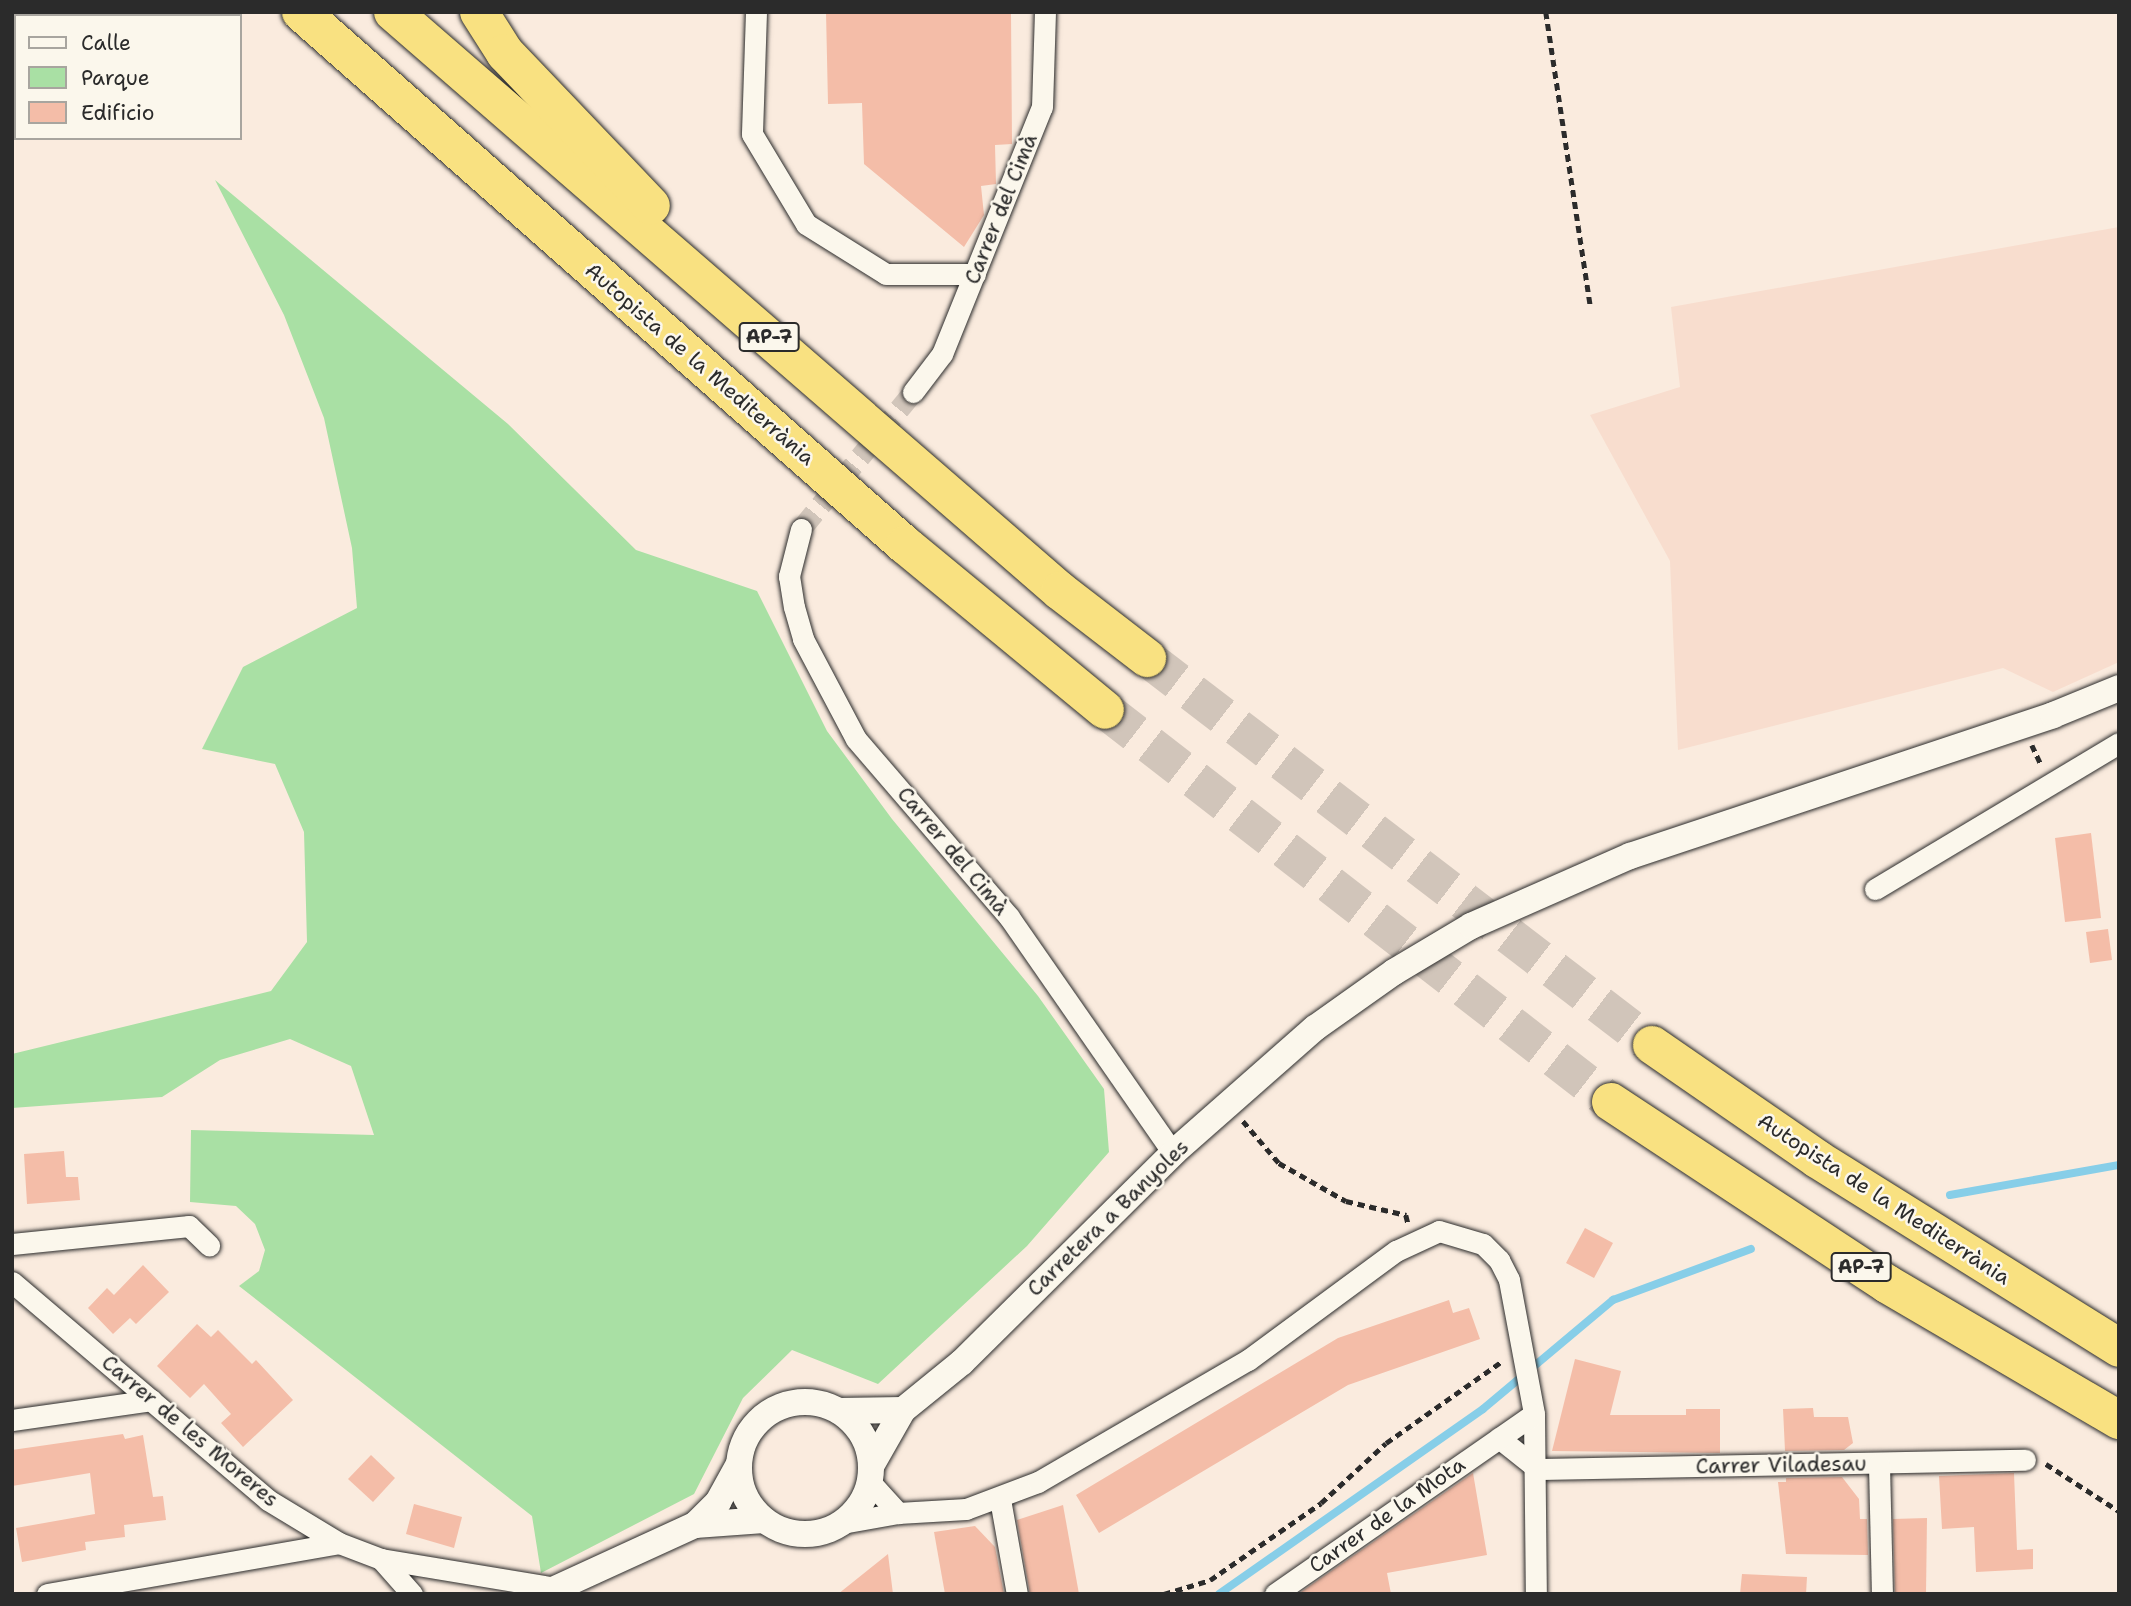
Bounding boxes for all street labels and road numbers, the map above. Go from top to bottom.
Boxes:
street label: Carrer del Cimà [959,130,1043,288]
street label: Autopista de la Mediterrània [580,257,820,471]
road number: AP-7 [738,322,800,352]
street label: Carrer del Cimà [892,782,1014,920]
street label: Autopista de la Mediterrània [1753,1108,2015,1290]
street label: Carretera a Banyoles [1022,1134,1194,1302]
road number: AP-7 [1829,1252,1892,1282]
street label: Carrer de les Moreres [97,1350,283,1512]
street label: Carrer Viladesau [1695,1451,1867,1479]
street label: Carrer de la Mota [1304,1452,1470,1578]

